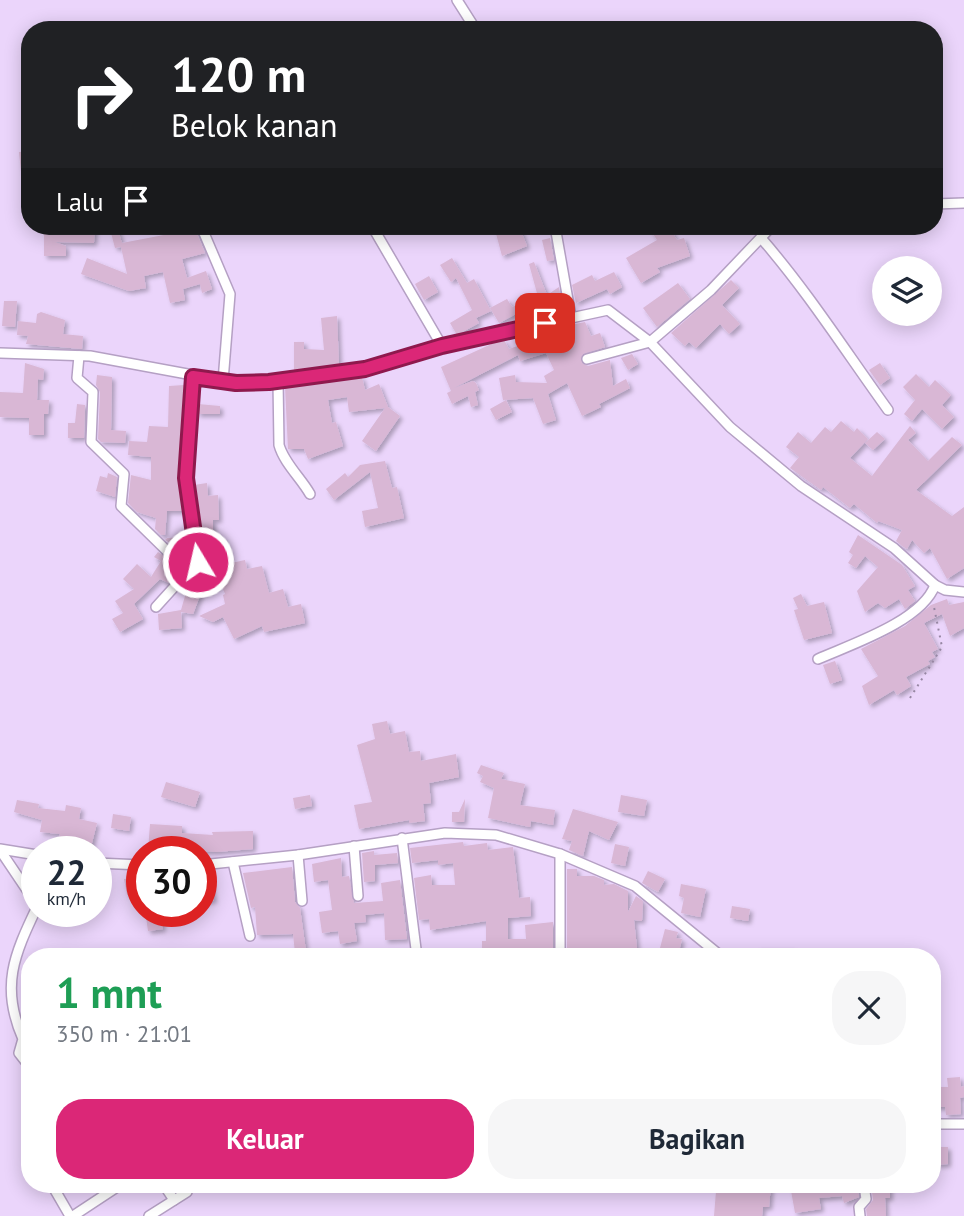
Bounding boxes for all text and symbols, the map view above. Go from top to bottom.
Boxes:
text: 120 m [171,42,306,106]
icon: right [56,49,147,140]
text: Belok kanan [171,104,337,146]
icon: arrive [117,182,155,220]
text: Lalu [56,185,103,218]
map controls [872,256,942,326]
button: layers [872,256,942,326]
pin [515,293,575,353]
icon: arrive [526,304,564,342]
position arrow [161,525,235,599]
speed limit sign: 30 [126,836,217,927]
text: 22 [47,849,86,895]
text: km/h [47,887,86,910]
text: 1 mnt [56,965,162,1020]
button: close [832,971,906,1045]
text: 350 m · 21:01 [56,1019,192,1048]
button: Keluar [56,1099,474,1179]
button: Bagikan [488,1099,906,1179]

